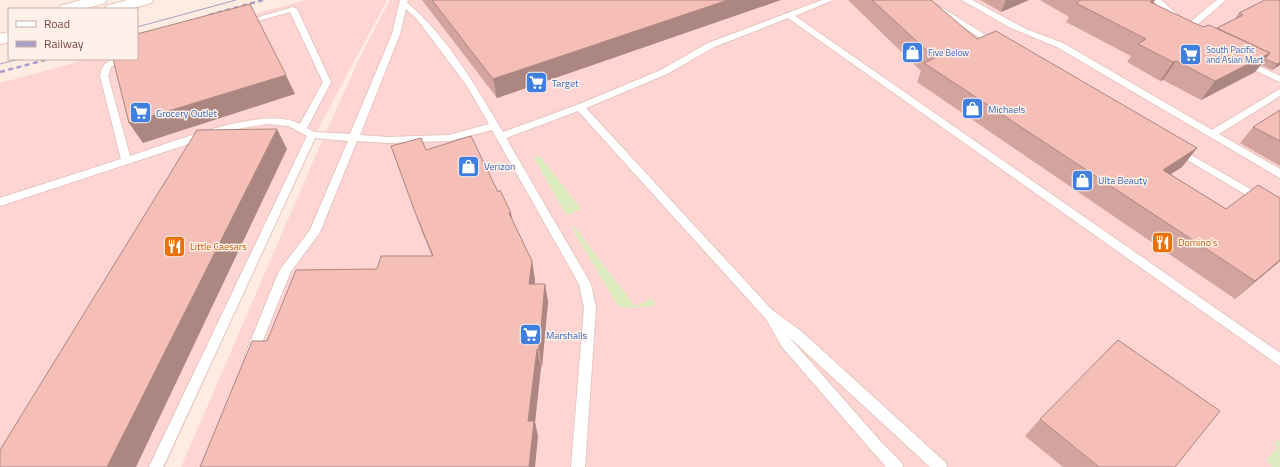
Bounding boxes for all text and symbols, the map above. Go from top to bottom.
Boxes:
legend [8,8,138,60]
text: Road [44,14,70,33]
text: Railway [44,34,84,53]
shop icon: Five Below [900,39,926,65]
supermarket icon: South Pacific and Asian Mart [1177,41,1203,67]
place label: South Pacific and Asian Mart [1206,43,1264,66]
place label: Five Below [928,46,969,59]
supermarket icon: Target [523,70,549,96]
place label: Target [552,76,579,91]
shop icon: Michaels [959,96,985,122]
supermarket icon: Grocery Outlet [127,100,153,126]
place label: Michaels [988,102,1026,117]
place label: Grocery Outlet [156,106,217,121]
shop icon: Verizon [455,153,481,179]
place label: Verizon [484,159,515,174]
shop icon: Ulta Beauty [1070,167,1096,193]
place label: Ulta Beauty [1098,173,1148,188]
restaurant icon: Domino's [1150,229,1176,255]
restaurant icon: Little Caesars [161,233,187,259]
place label: Domino's [1178,235,1218,250]
place label: Little Caesars [190,239,247,254]
supermarket icon: Marshalls [517,322,543,348]
place label: Marshalls [546,328,588,343]

